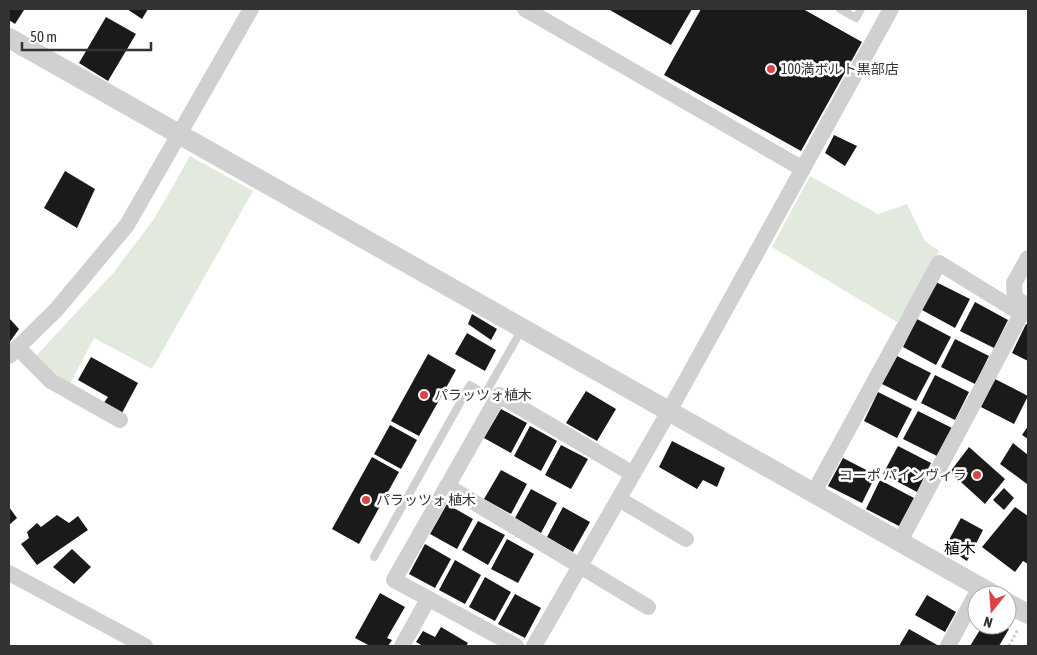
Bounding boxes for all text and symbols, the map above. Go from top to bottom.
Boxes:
scale bar [22,20,151,52]
text: 50 m [30,28,57,45]
place label: 100満ボルト黒部店 [781,61,899,77]
marker: 100満ボルト黒部店 [765,63,777,75]
place label: パラッツォ植木 [434,387,532,403]
marker: パラッツォ植木 [418,389,430,401]
place label: コーポ パインヴィラ [839,467,967,483]
marker: コーポ パインヴィラ [971,469,983,481]
place label: パラッツォ 植木 [376,492,476,508]
marker: パラッツォ 植木 [360,494,372,506]
district label: 植木 [944,539,976,557]
north arrow [967,585,1017,635]
text: N [982,614,994,631]

